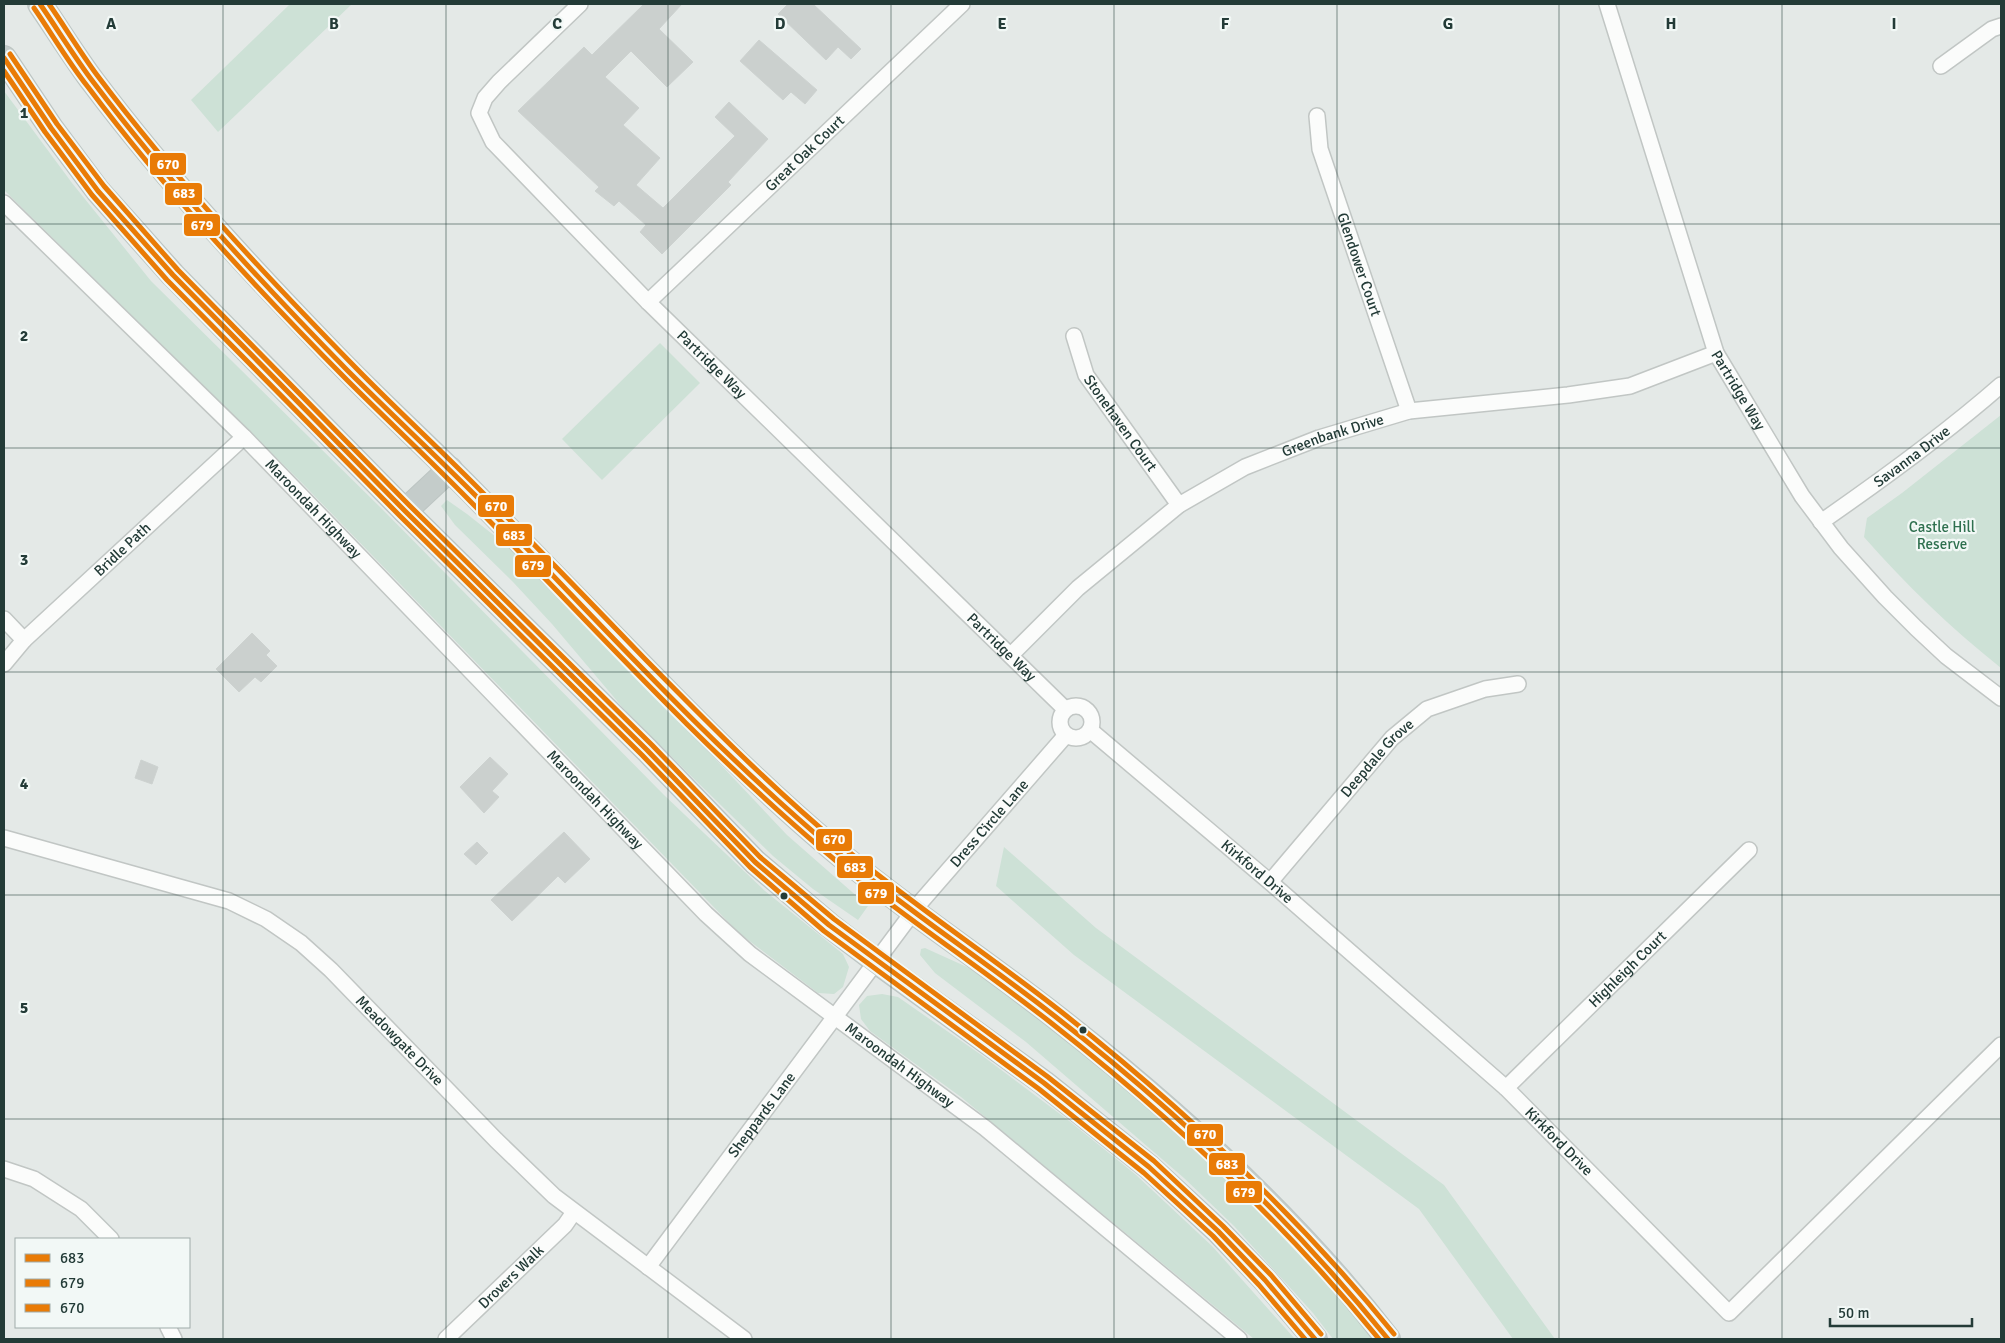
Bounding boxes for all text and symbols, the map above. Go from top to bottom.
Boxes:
text: A [106,14,117,34]
text: B [329,14,339,34]
text: C [552,14,562,34]
text: D [775,14,786,34]
text: E [997,14,1007,34]
text: F [1221,14,1230,34]
text: G [1443,14,1453,34]
text: H [1666,14,1676,34]
text: I [1891,14,1897,34]
text: 1 [20,103,29,123]
street label: Great Oak Court [761,111,848,195]
line badge: 670 [149,152,187,176]
text: 670 [157,156,180,173]
line badge: 683 [164,182,203,206]
text: 683 [173,185,195,202]
street label: Glendower Court [1333,210,1385,319]
line badge: 679 [183,213,221,237]
text: 679 [191,217,214,234]
text: 2 [20,326,28,346]
street label: Partridge Way [673,326,750,402]
street label: Partridge Way [1707,347,1769,433]
street label: Stonehaven Court [1080,371,1161,475]
street label: Greenbank Drive [1279,410,1386,461]
street label: Savanna Drive [1870,422,1954,491]
street label: Maroondah Highway [261,455,365,562]
line badge: 670 [477,494,515,518]
text: 670 [485,498,508,515]
park label: Castle Hill Reserve [1909,518,1975,553]
street label: Bridle Path [90,519,154,580]
line badge: 683 [495,523,533,547]
text: 683 [503,527,525,544]
text: 3 [20,550,28,570]
line badge: 679 [514,554,552,578]
text: 679 [522,557,545,574]
street label: Partridge Way [963,609,1040,685]
street label: Deepdale Grove [1337,715,1417,801]
street label: Maroondah Highway [543,746,647,853]
text: 4 [20,774,29,794]
street label: Dress Circle Lane [946,776,1032,871]
line badge: 670 [815,828,853,852]
text: 670 [823,831,846,848]
street label: Kirkford Drive [1217,836,1297,907]
line badge: 683 [836,855,874,879]
text: 683 [844,859,866,876]
line badge: 679 [857,881,895,905]
text: 679 [865,885,888,902]
unlabelled marker [779,891,789,901]
street label: Highleigh Court [1585,927,1670,1011]
street label: Meadowgate Drive [352,992,447,1089]
text: 5 [20,998,28,1018]
street label: Maroondah Highway [842,1019,958,1111]
unlabelled marker [1078,1025,1088,1035]
street label: Sheppards Lane [724,1069,799,1161]
street label: Kirkford Drive [1521,1103,1597,1179]
line badge: 670 [1186,1123,1224,1147]
text: 670 [1194,1126,1217,1143]
line badge: 683 [1208,1152,1246,1176]
text: 683 [1216,1156,1238,1173]
line badge: 679 [1225,1180,1263,1204]
text: 679 [1233,1184,1256,1201]
legend [15,1238,190,1328]
street label: Drovers Walk [474,1241,548,1312]
text: 683 [60,1249,84,1267]
text: 679 [60,1274,84,1292]
scale bar [1830,1296,1972,1328]
text: 670 [60,1299,84,1317]
text: 50 m [1838,1304,1869,1322]

